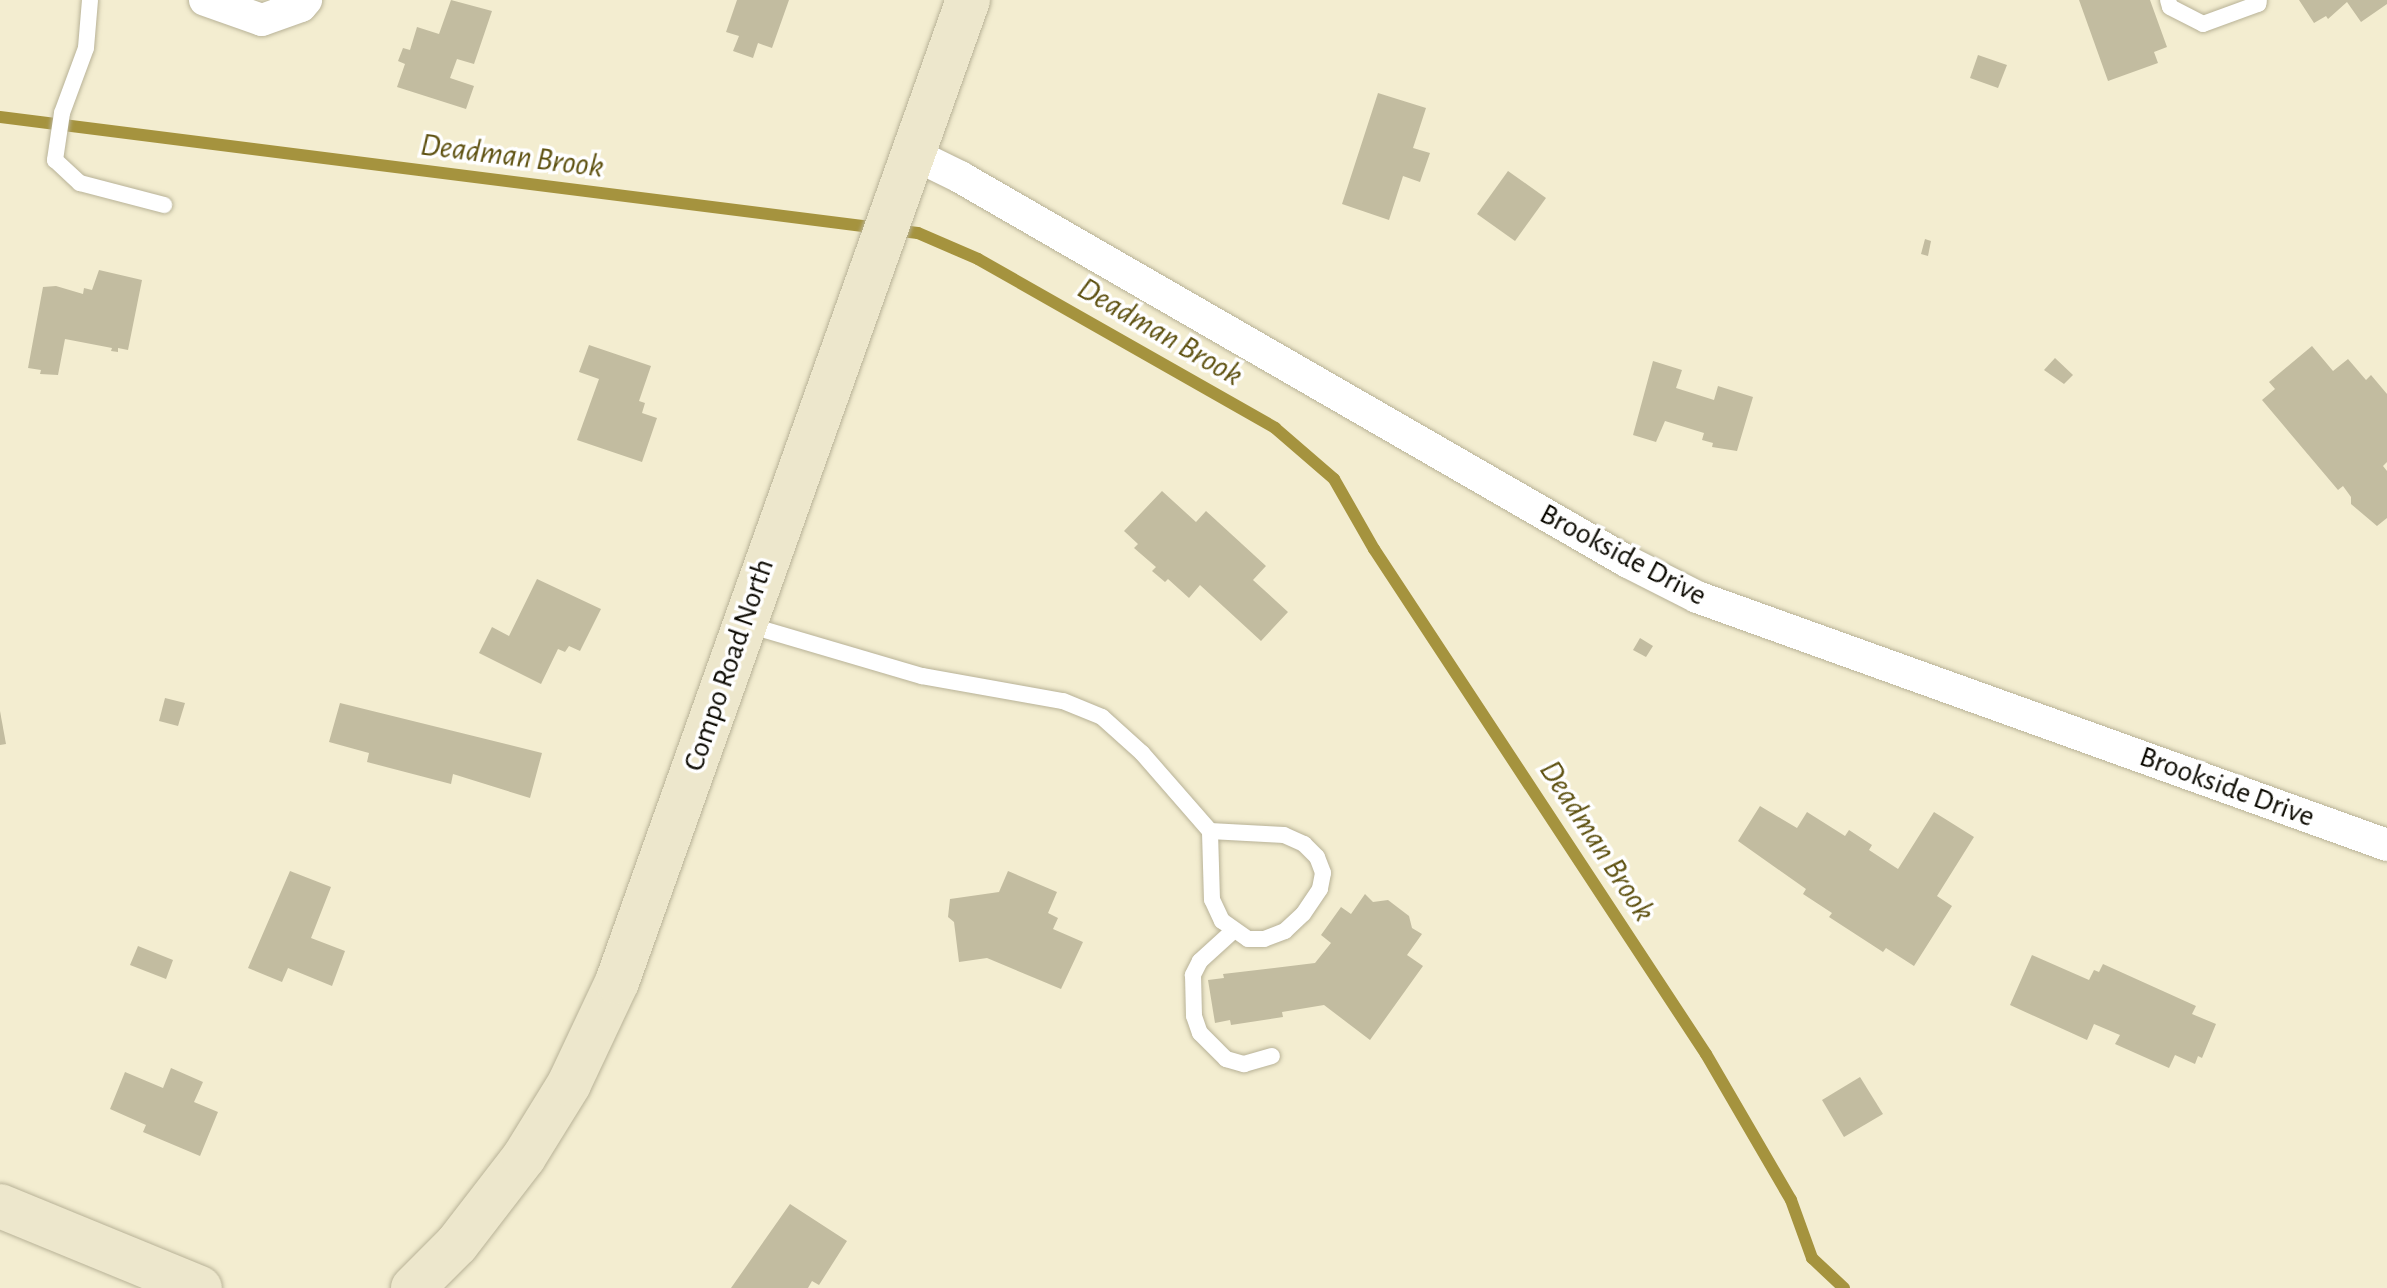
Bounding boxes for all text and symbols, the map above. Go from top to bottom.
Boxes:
water label: Deadman Brook [418,126,606,186]
water label: Deadman Brook [1071,269,1249,395]
street label: Brookside Drive [1533,496,1713,614]
street label: Compo Road North [676,554,782,776]
street label: Brookside Drive [2135,739,2319,835]
water label: Deadman Brook [1531,753,1663,929]

